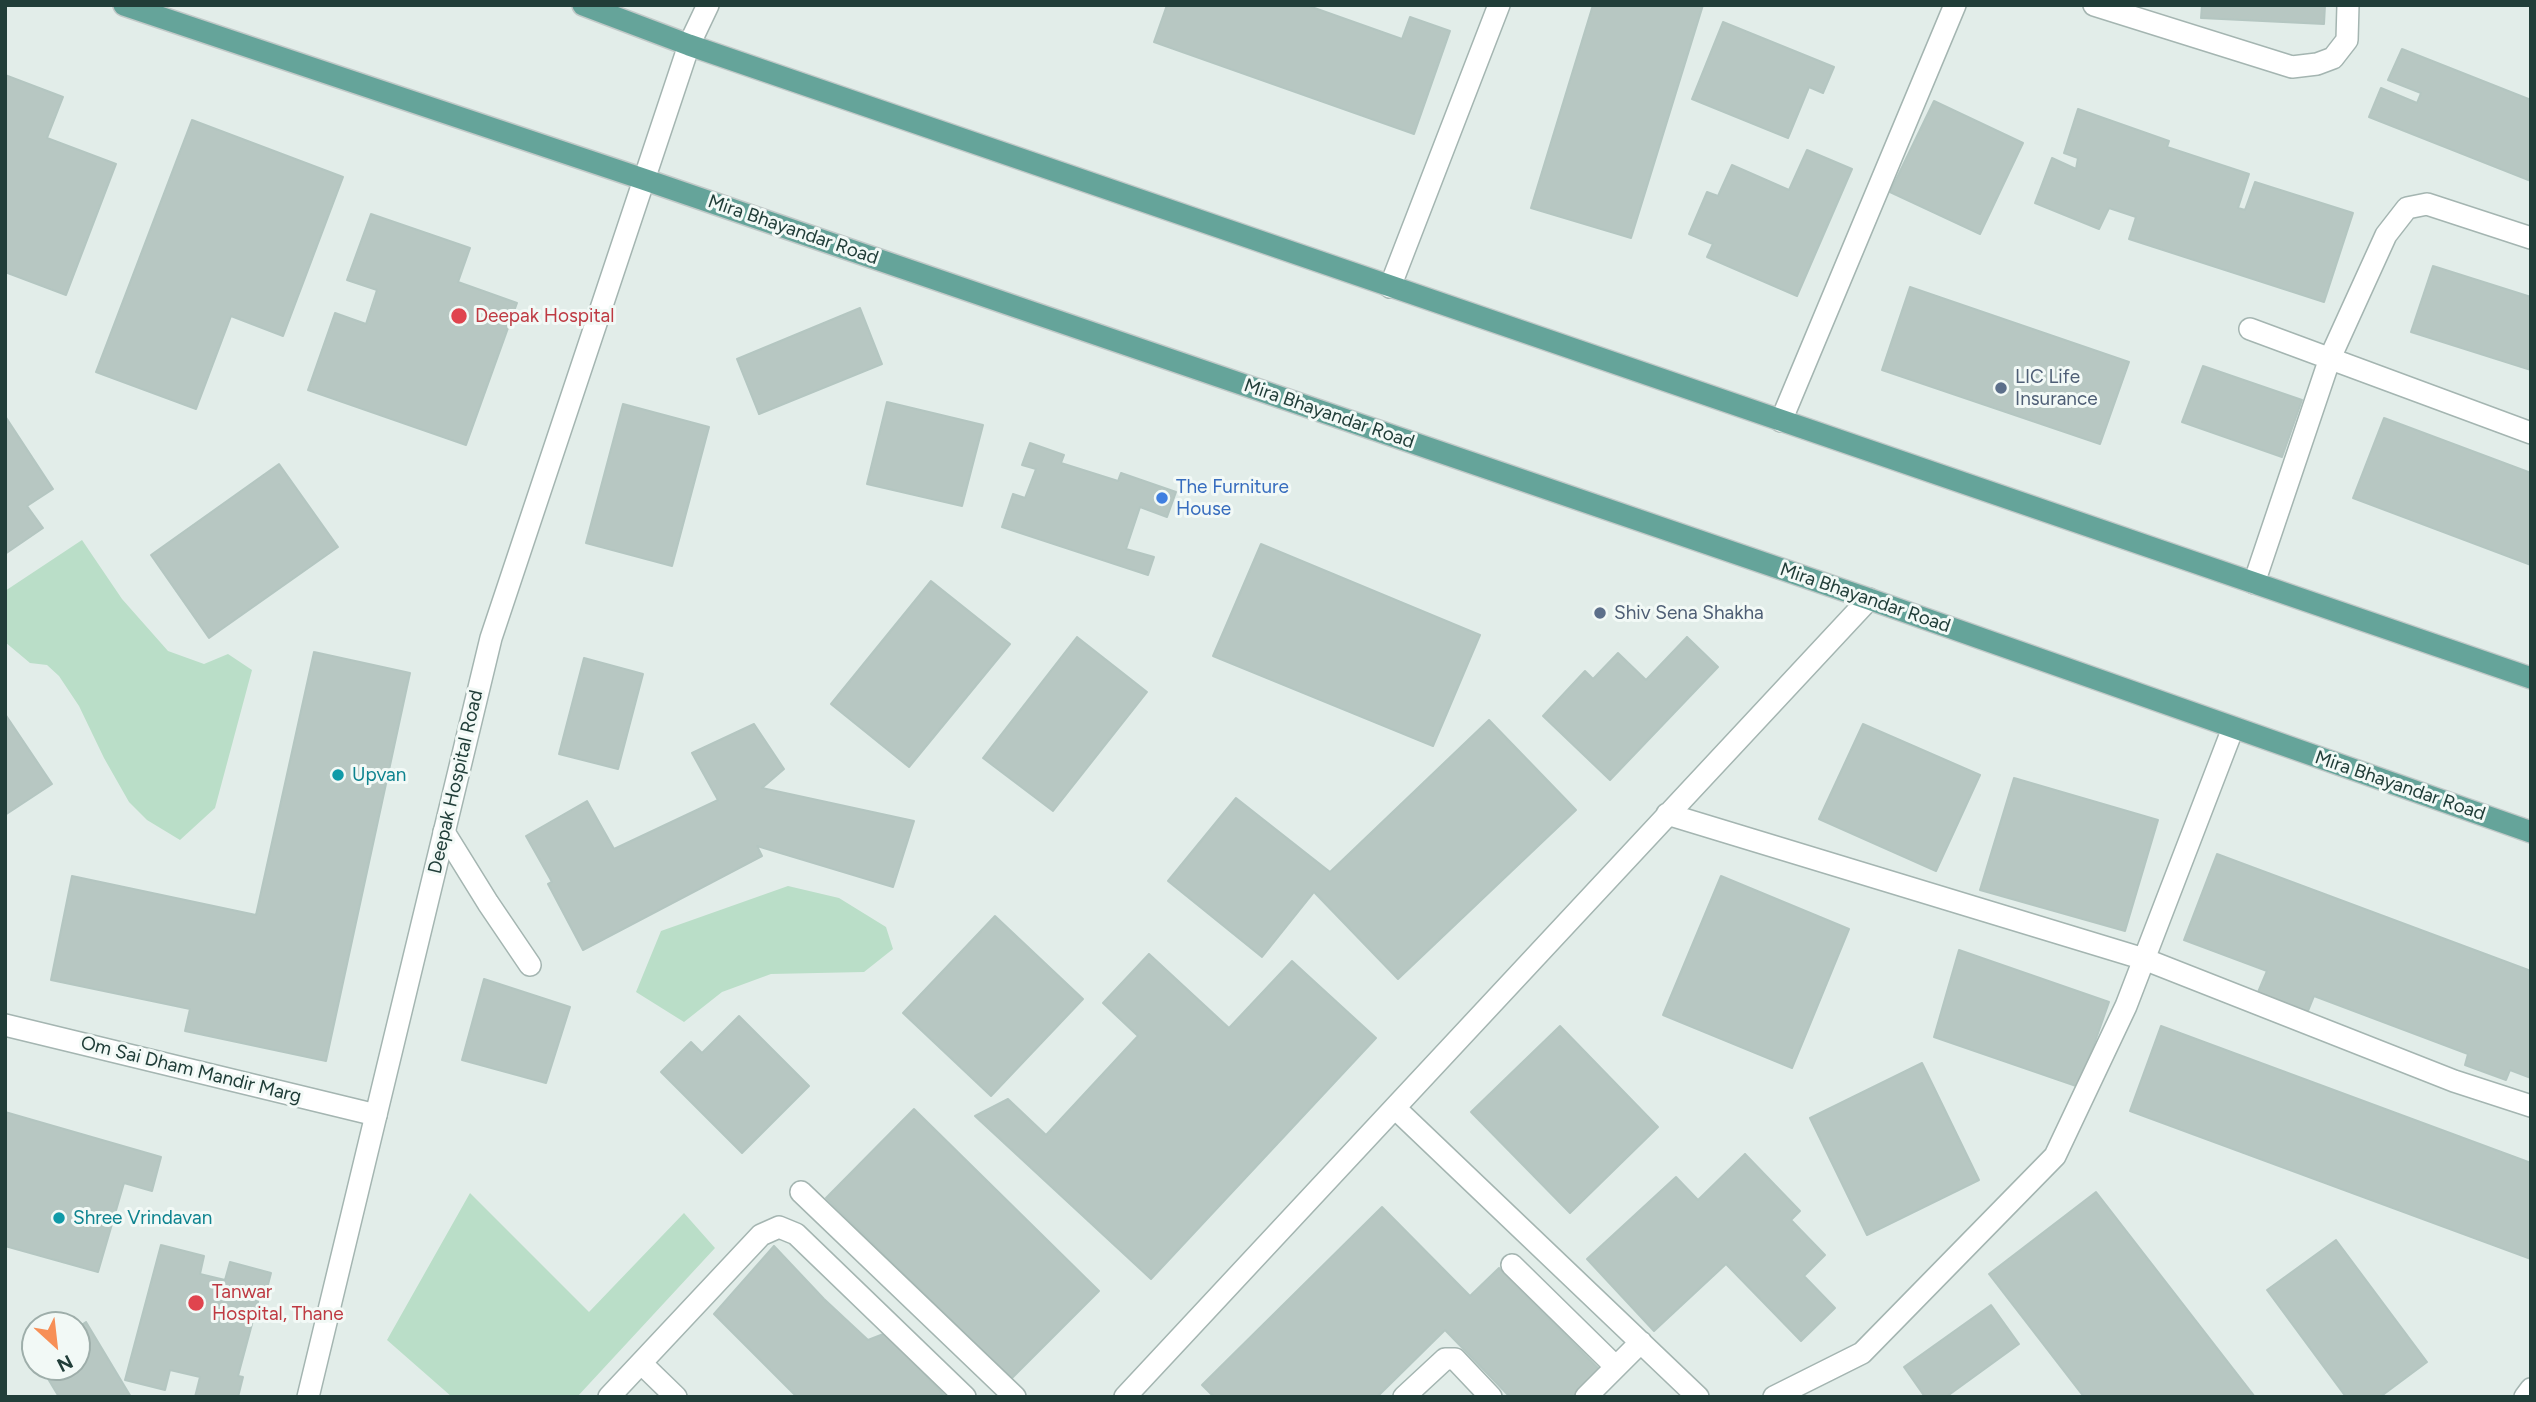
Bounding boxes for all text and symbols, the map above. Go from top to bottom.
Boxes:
street label: Mira Bhayandar Road [705,190,881,270]
place label: Deepak Hospital [475,305,614,327]
marker: Deepak Hospital [449,306,469,326]
place label: LIC Life Insurance [2015,366,2098,410]
street label: Mira Bhayandar Road [1241,374,1417,454]
marker: LIC Life Insurance [1993,380,2009,396]
place label: The Furniture House [1176,476,1289,520]
marker: The Furniture House [1154,490,1170,506]
street label: Mira Bhayandar Road [1777,558,1953,638]
place label: Shiv Sena Shakha [1614,602,1764,624]
marker: Shiv Sena Shakha [1592,605,1608,621]
street label: Deepak Hospital Road [424,688,488,876]
street label: Mira Bhayandar Road [2312,746,2488,826]
place label: Upvan [352,764,406,786]
marker: Upvan [330,767,346,783]
street label: Om Sai Dham Mandir Marg [78,1032,304,1108]
place label: Shree Vrindavan [73,1207,212,1229]
marker: Shree Vrindavan [51,1210,67,1226]
place label: Tanwar Hospital, Thane [212,1281,344,1325]
marker: Tanwar Hospital, Thane [186,1293,206,1313]
north arrow [21,1311,91,1381]
text: N [53,1350,77,1377]

